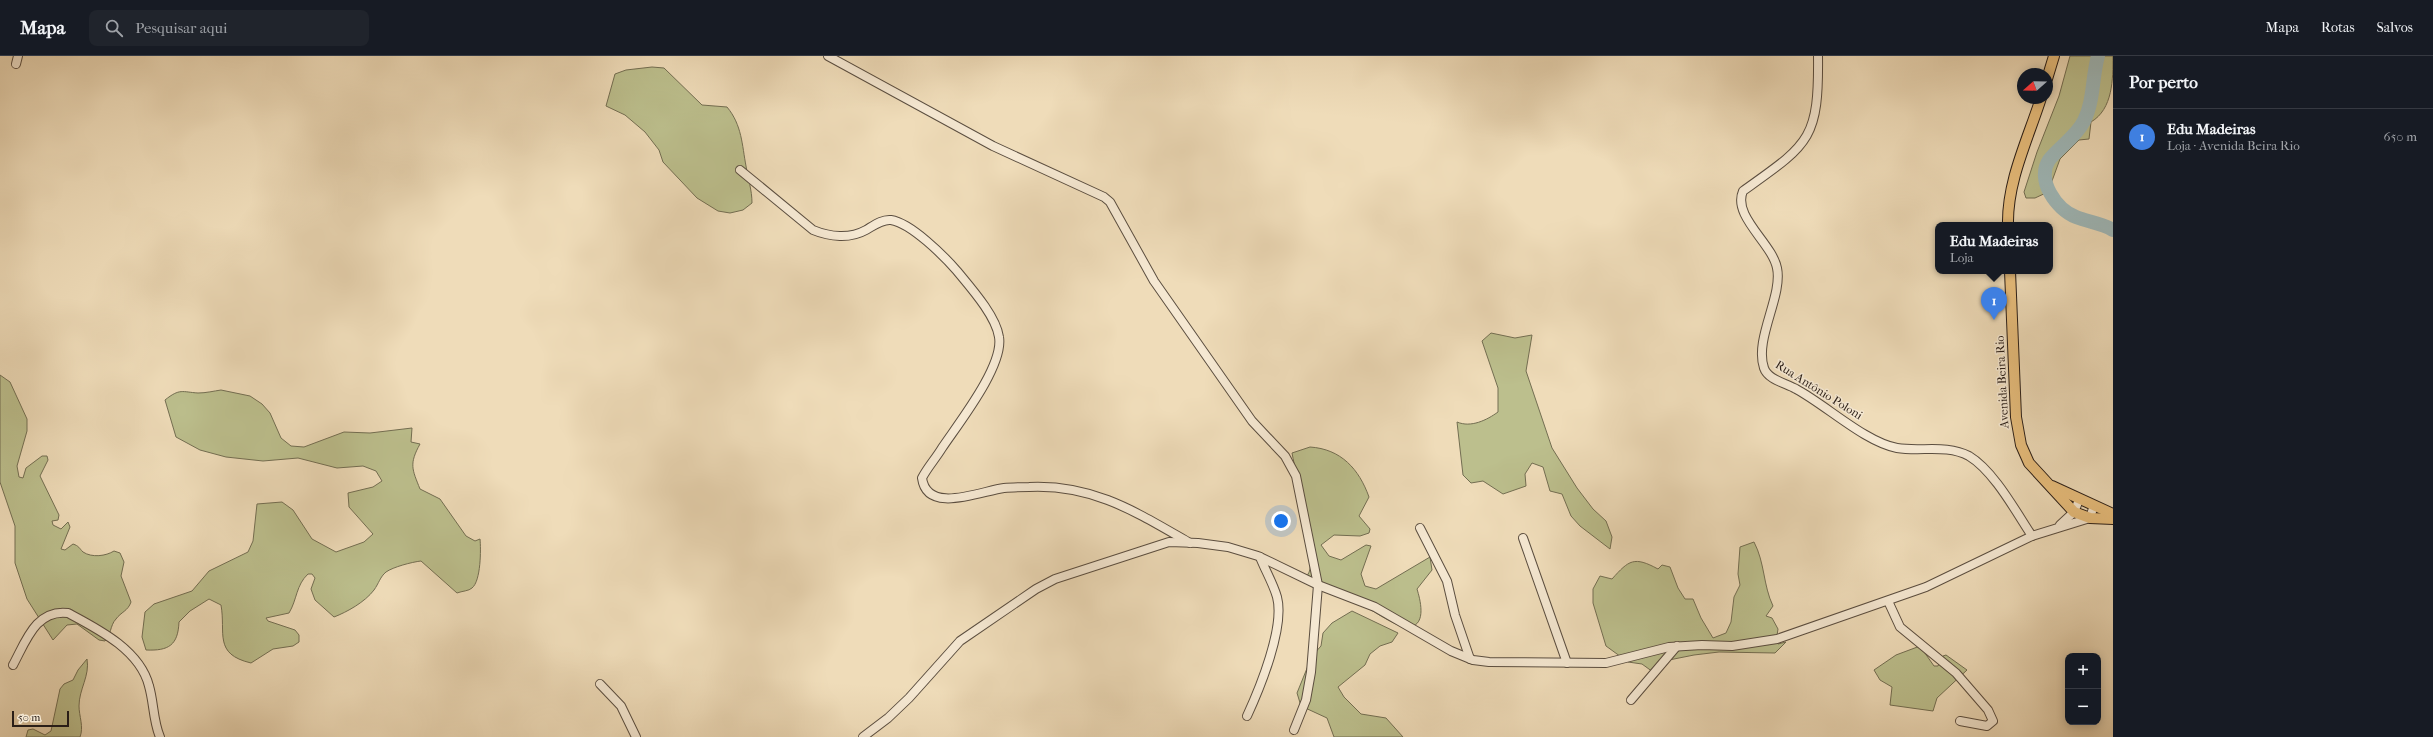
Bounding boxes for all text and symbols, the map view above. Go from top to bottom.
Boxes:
search box [89,10,369,46]
text: Mapa [20,17,65,39]
icon: search [103,17,125,39]
text: Pesquisar aqui [135,19,227,37]
text: Mapa [2266,19,2299,36]
text: Rotas [2321,19,2355,36]
text: Salvos [2377,19,2413,36]
north arrow [2017,68,2053,104]
text: Por perto [2129,72,2198,92]
text: Edu Madeiras [2167,120,2256,138]
text: 1 [2140,129,2144,144]
text: 650 m [2384,129,2417,144]
text: Loja · Avenida Beira Rio [2167,138,2300,153]
popup [1935,222,2053,274]
text: Edu Madeiras [1950,232,2038,250]
text: Loja [1950,250,1974,265]
pin: 1 [1981,287,2007,320]
street label: Avenida Beira Rio [1993,335,2011,430]
street label: Rua Antônio Poloni [1773,358,1866,423]
your location [1271,511,1291,531]
map controls [2065,653,2101,725]
button: + [2065,653,2101,689]
button: − [2065,689,2101,725]
scale bar [12,709,69,728]
text: 50 m [18,711,40,724]

